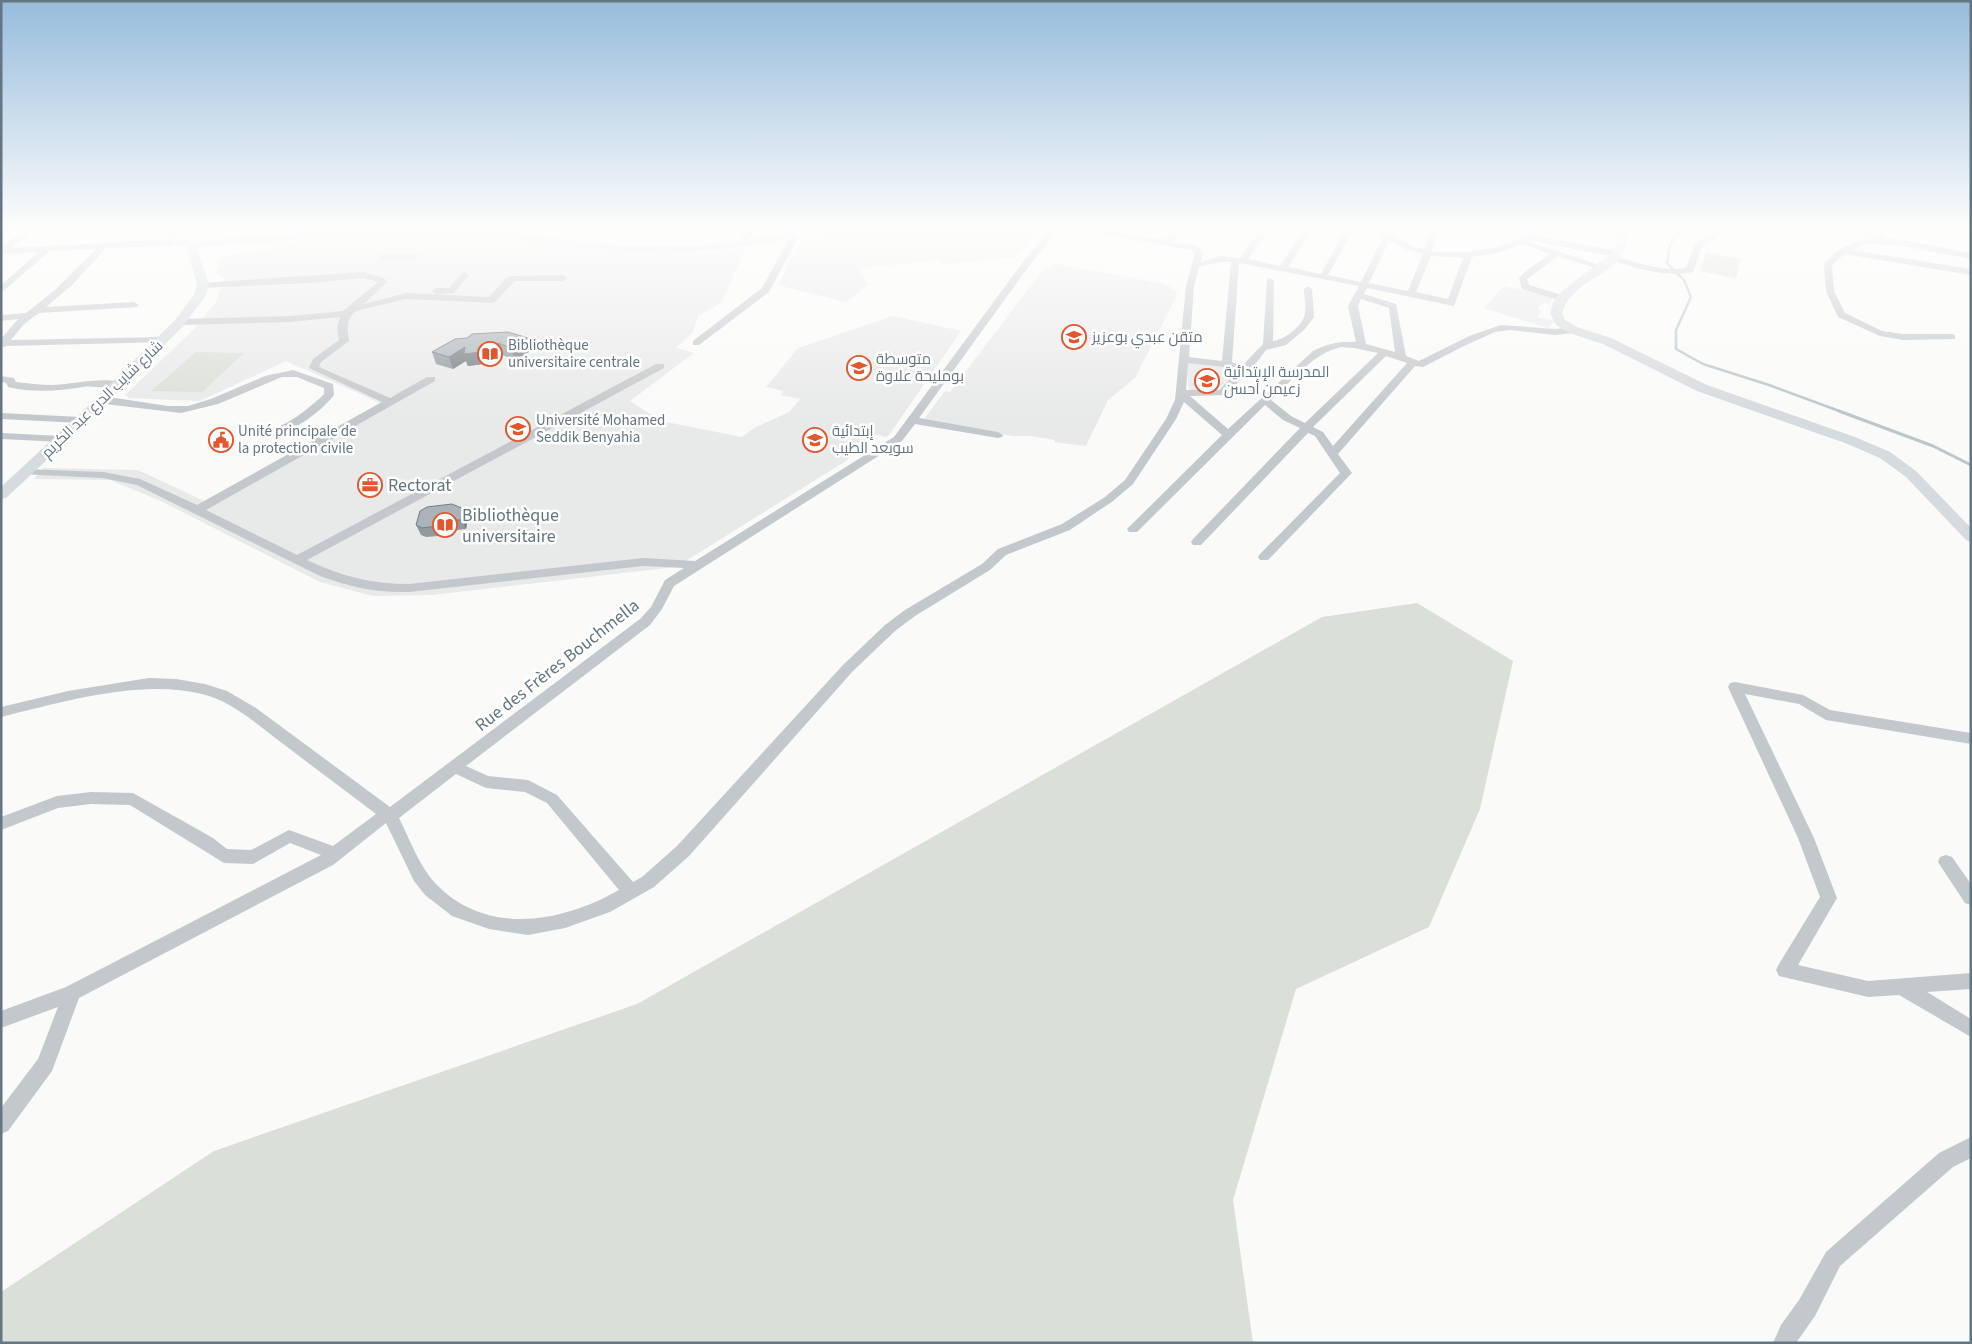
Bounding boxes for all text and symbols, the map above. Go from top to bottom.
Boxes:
school or university icon: متقن عبدي بوعزيز [1061,324,1087,350]
place label: متقن عبدي بوعزيز [1091,327,1203,349]
place label: Bibliothèque universitaire centrale [508,335,640,373]
street label: شارع شايب الدرع عبد الكريم [37,336,168,463]
library icon: Bibliothèque universitaire centrale [477,341,503,367]
place label: متوسطة بومليحة علاوة [876,349,964,387]
school or university icon: متوسطة بومليحة علاوة [846,355,872,381]
place label: المدرسة الإبتدائية زعيمن أحسن [1224,362,1330,400]
school or university icon: المدرسة الإبتدائية زعيمن أحسن [1194,368,1220,394]
place label: Université Mohamed Seddik Benyahia [536,410,665,448]
school or university icon: Université Mohamed Seddik Benyahia [505,416,531,442]
place label: Unité principale de la protection civile [238,421,357,459]
place label: إبتدائية سويعد الطيب [832,421,914,459]
public building icon: Unité principale de la protection civile [208,427,234,453]
school or university icon: إبتدائية سويعد الطيب [802,427,828,453]
office icon: Rectorat [357,472,383,498]
place label: Rectorat [388,473,451,498]
place label: Bibliothèque universitaire [462,503,559,549]
library icon: Bibliothèque universitaire [432,512,458,538]
street label: Rue des Frères Bouchmella [470,593,645,738]

